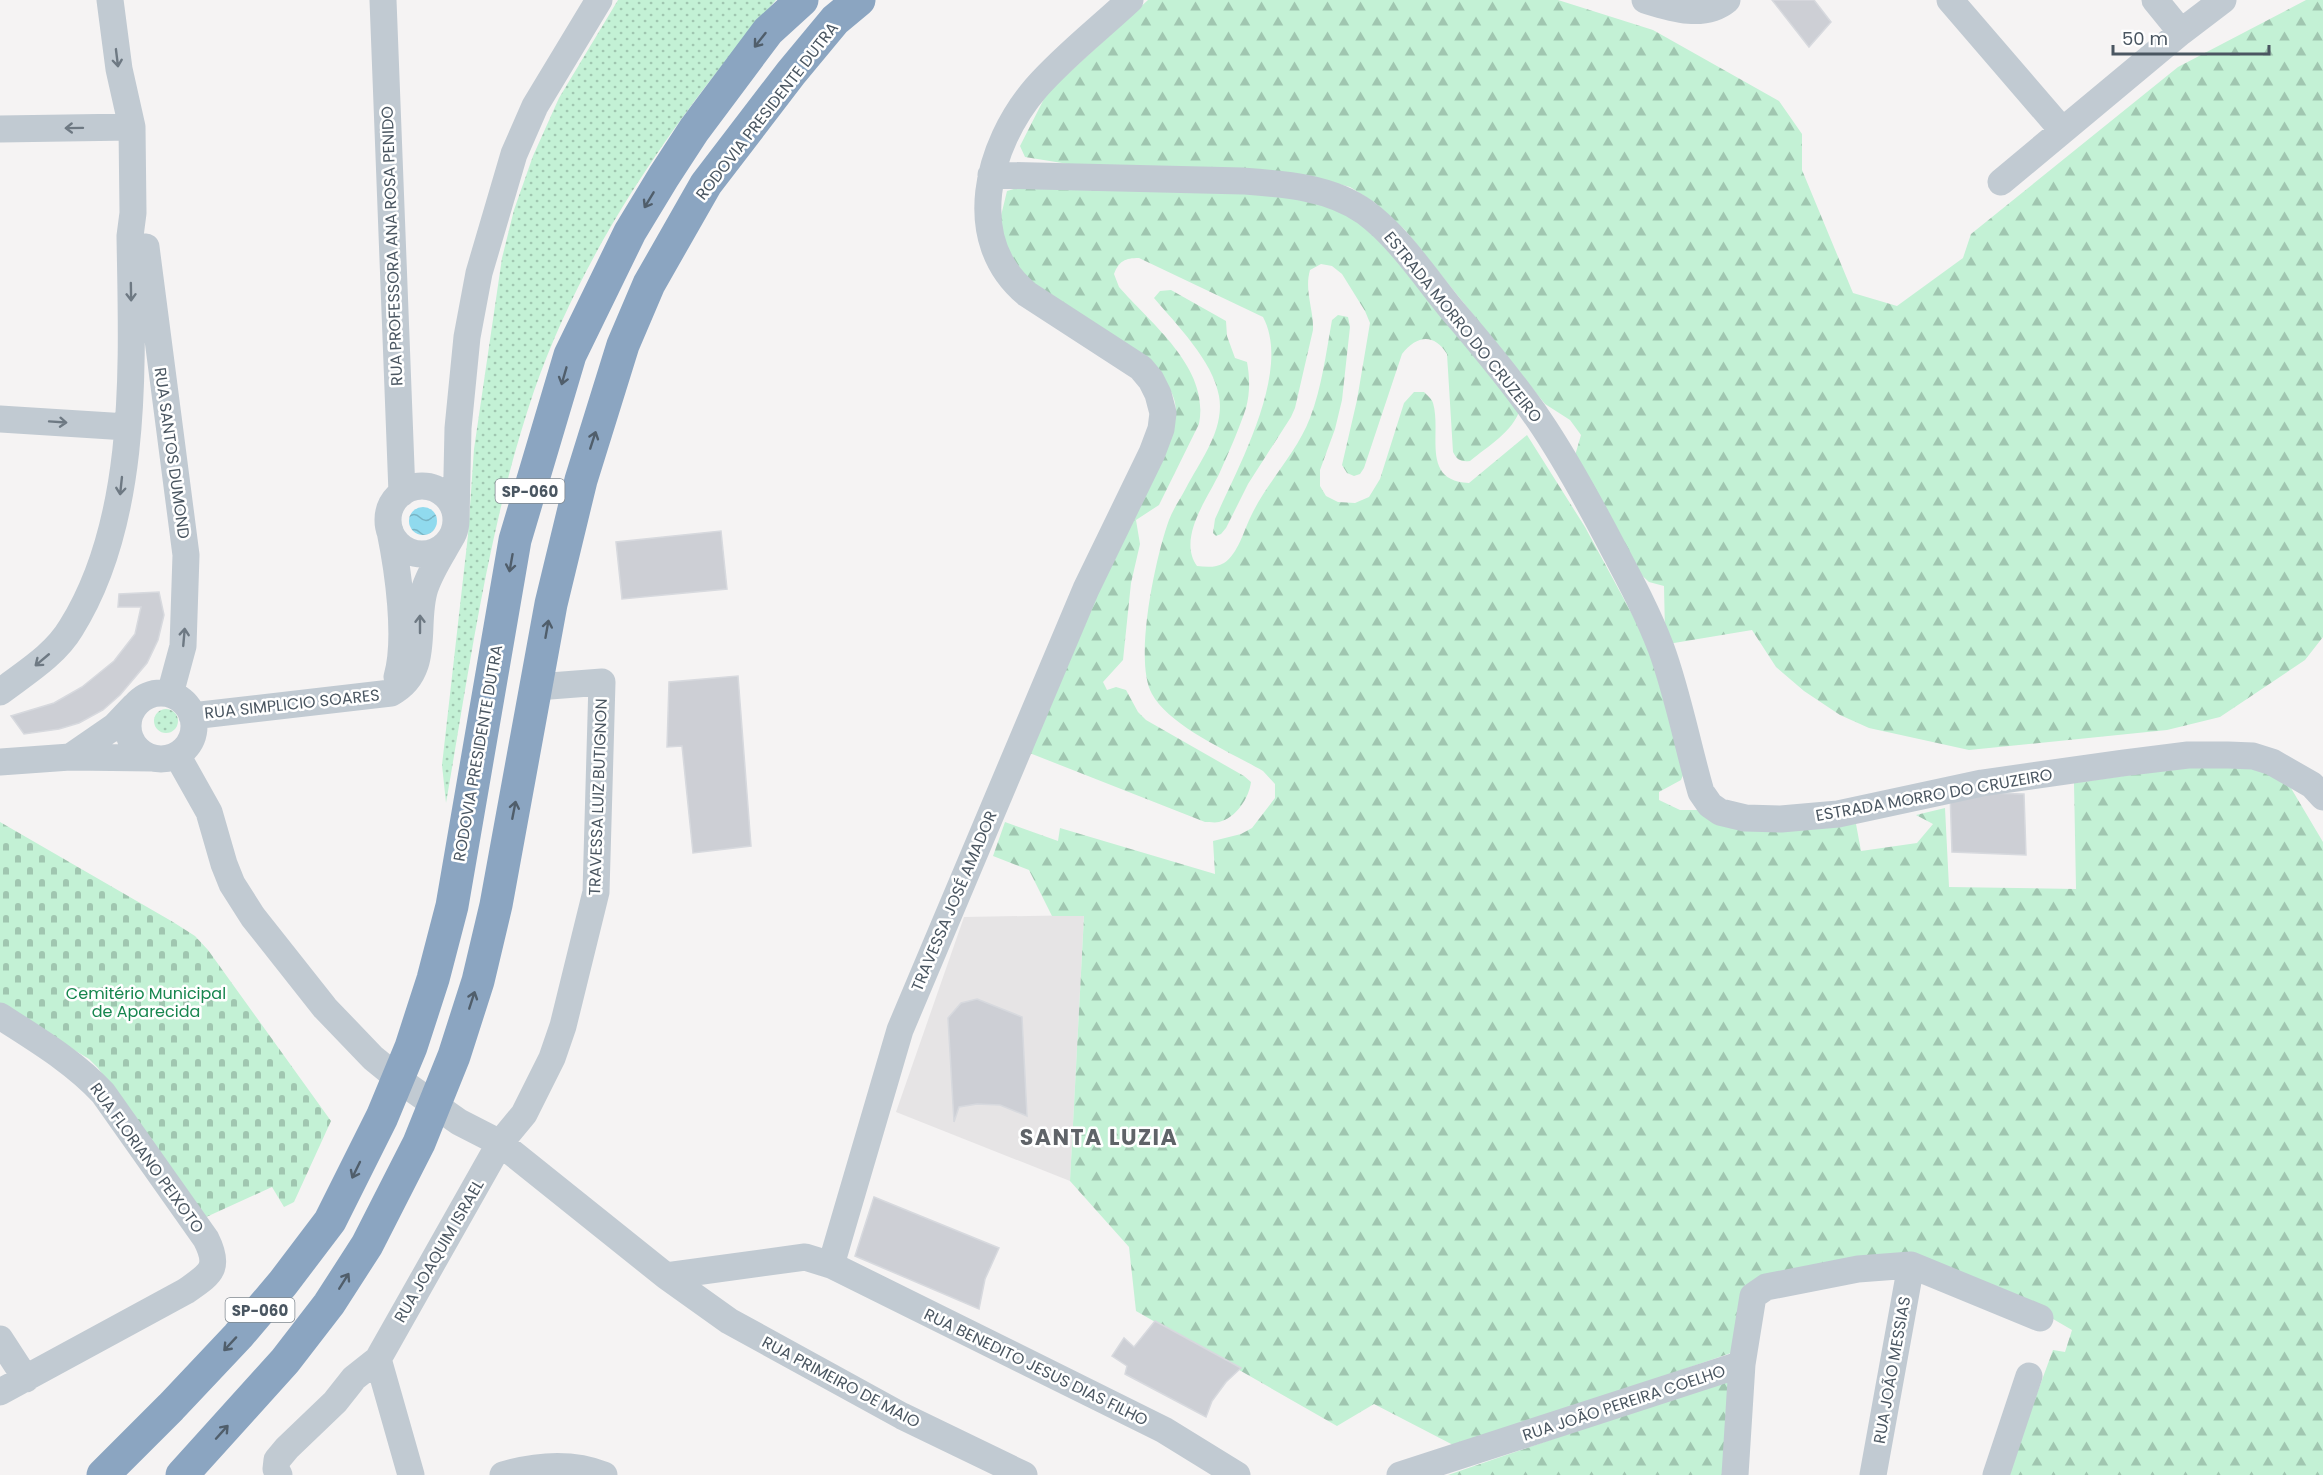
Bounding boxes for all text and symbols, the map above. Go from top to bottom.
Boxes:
street label: RODOVIA PRESIDENTE DUTRA [690,17,844,205]
scale bar [2113,18,2269,56]
text: 50 m [2122,26,2168,51]
one-way arrow [754,32,767,48]
one-way arrow [112,48,123,67]
street label: RUA PROFESSORA ANA ROSA PENIDO [376,106,408,386]
one-way arrow [64,122,84,134]
one-way arrow [643,191,655,208]
street label: ESTRADA MORRO DO CRUZEIRO [1379,227,1547,427]
one-way arrow [125,281,137,301]
street label: RUA SANTOS DUMOND [149,366,195,540]
one-way arrow [558,366,569,385]
one-way arrow [48,417,68,428]
one-way arrow [589,431,600,450]
one-way arrow [115,476,126,496]
road number: SP-060 [496,479,564,503]
one-way arrow [505,553,516,572]
one-way arrow [414,615,426,635]
one-way arrow [542,620,553,640]
one-way arrow [179,628,190,648]
street label: RODOVIA PRESIDENTE DUTRA [448,643,508,863]
one-way arrow [35,653,50,667]
street label: RUA SIMPLICIO SOARES [203,683,381,725]
street label: TRAVESSA LUIZ BUTIGNON [583,698,613,896]
street label: ESTRADA MORRO DO CRUZEIRO [1814,763,2054,827]
one-way arrow [509,801,520,820]
street label: TRAVESSA JOSÉ AMADOR [906,807,1002,995]
park label: Cemitério Municipal de Aparecida [66,982,226,1023]
one-way arrow [467,991,478,1010]
street label: RUA FLORIANO PEIXOTO [85,1078,209,1238]
district label: SANTA LUZIA [1020,1122,1178,1153]
one-way arrow [349,1160,361,1178]
street label: RUA JOAQUIM ISRAEL [389,1175,489,1327]
one-way arrow [338,1273,350,1290]
street label: RUA JOÃO MESSIAS [1868,1295,1916,1445]
road number: SP-060 [226,1298,294,1322]
street label: RUA BENEDITO JESUS DIAS FILHO [920,1303,1152,1431]
street label: RUA PRIMEIRO DE MAIO [758,1331,924,1433]
one-way arrow [223,1337,237,1352]
street label: RUA JOÃO PEREIRA COELHO [1520,1359,1728,1447]
one-way arrow [215,1425,229,1440]

